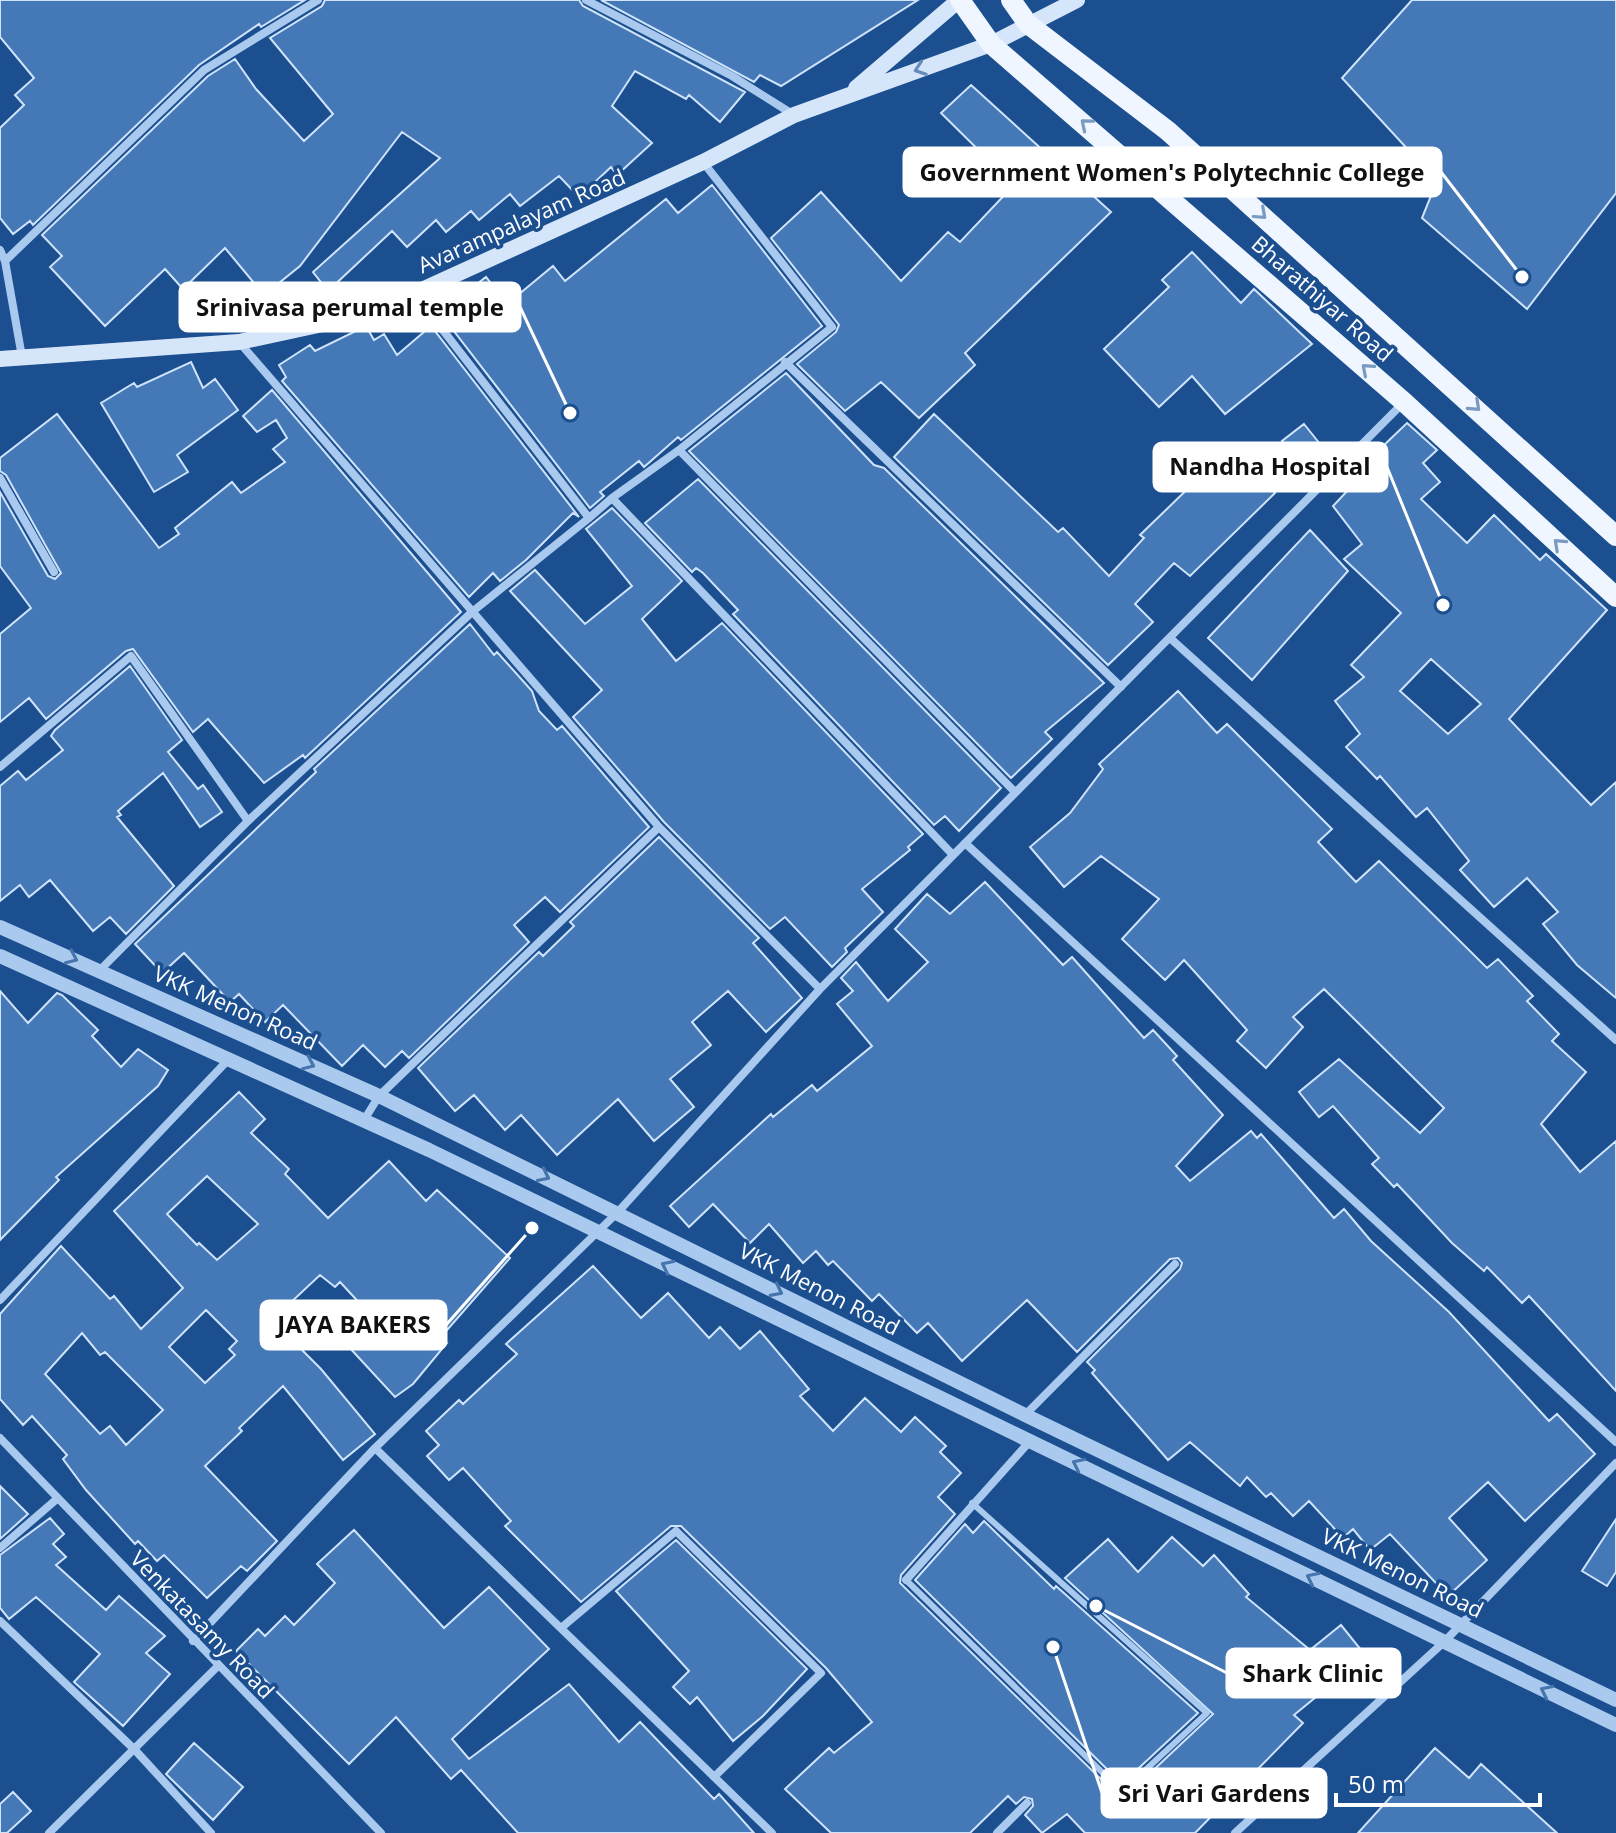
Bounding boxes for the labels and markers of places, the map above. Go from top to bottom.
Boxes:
callout: Government Women's Polytechnic College [904,148,1441,196]
callout: Srinivasa perumal temple [180,283,520,331]
callout: Nandha Hospital [1154,443,1387,491]
callout: JAYA BAKERS [261,1301,446,1349]
callout: Shark Clinic [1227,1649,1400,1697]
callout: Sri Vari Gardens [1102,1769,1326,1817]

